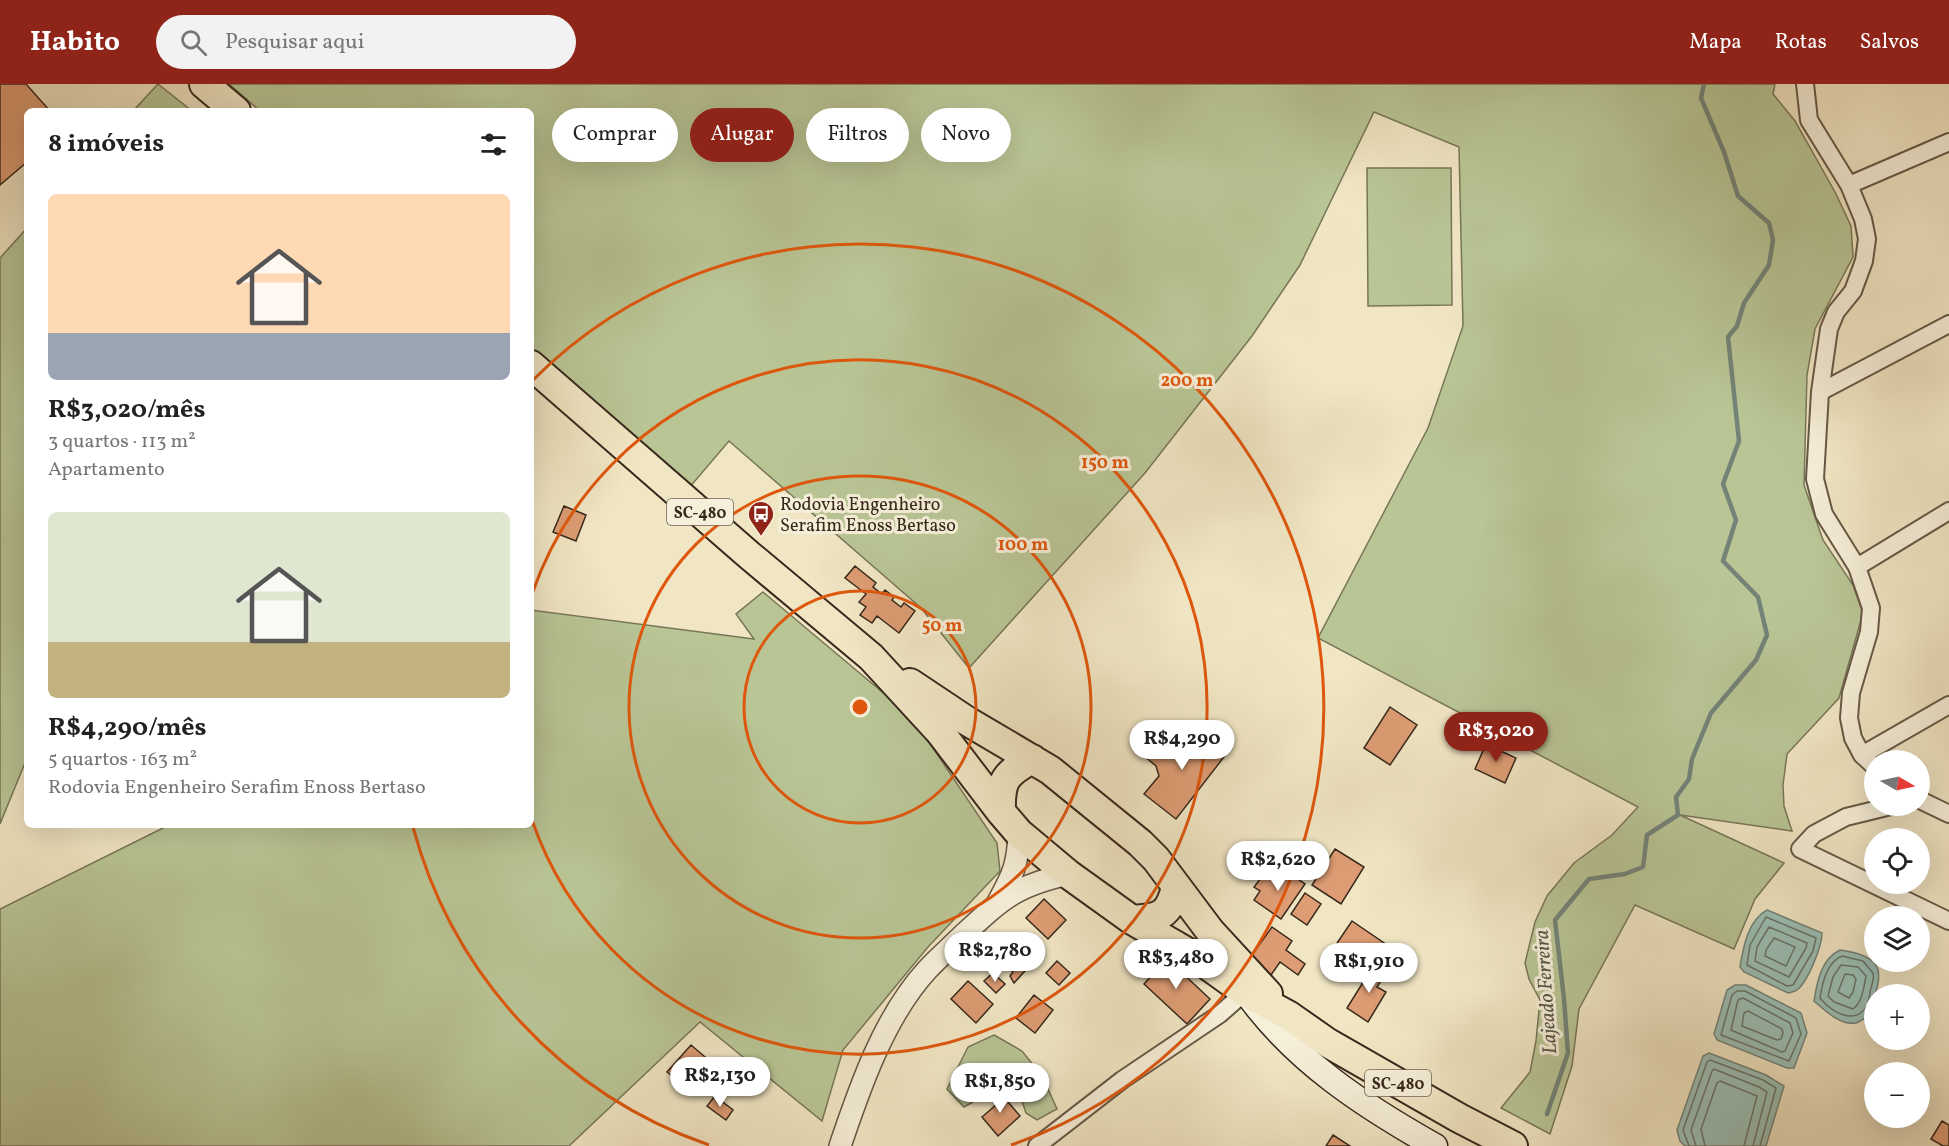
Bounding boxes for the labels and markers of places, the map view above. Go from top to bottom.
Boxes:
place label: Rodovia Engenheiro Serafim Enoss Bertaso [780,493,956,539]
bus stop icon: Rodovia Engenheiro Serafim Enoss Bertaso [746,499,776,537]
centre of rings [850,697,870,717]
pin: R$3,020 [1441,712,1551,763]
pin: R$4,290 [1127,720,1237,771]
pin: R$2,620 [1223,841,1333,892]
pin: R$2,780 [940,932,1050,983]
pin: R$3,480 [1121,939,1231,990]
pin: R$1,910 [1314,943,1424,994]
pin: R$2,130 [665,1057,775,1108]
pin: R$1,850 [945,1063,1055,1114]

